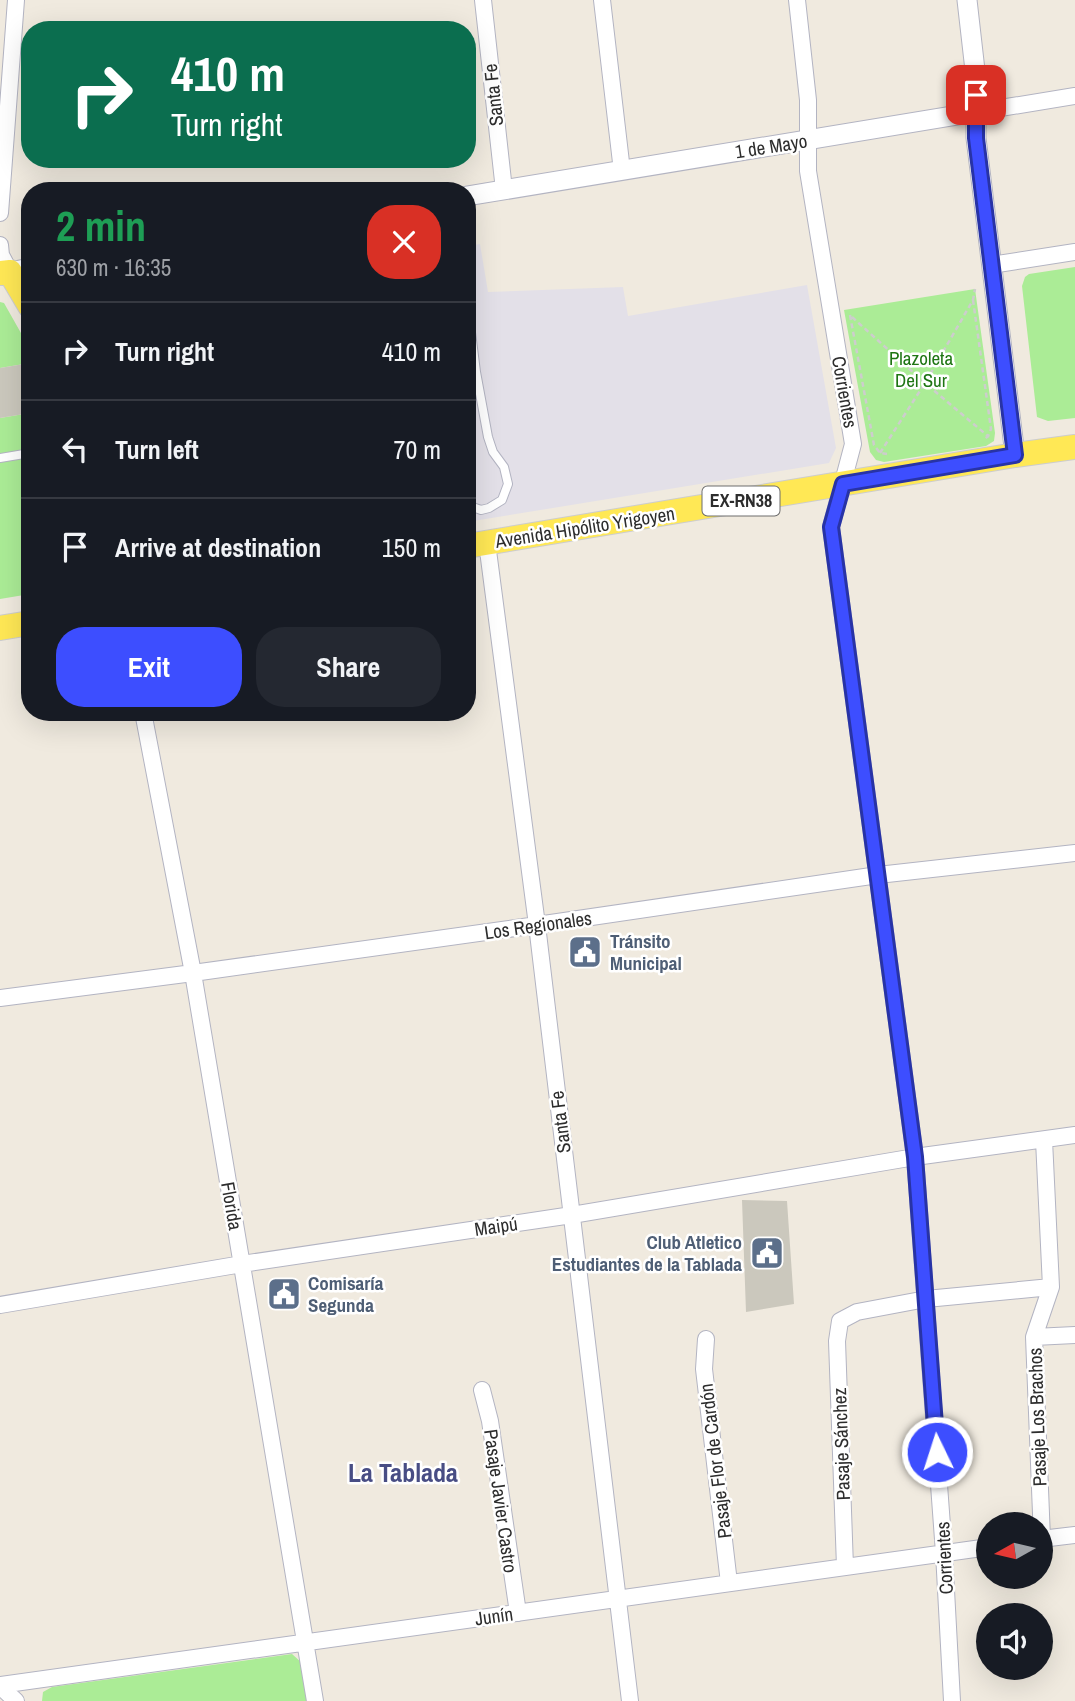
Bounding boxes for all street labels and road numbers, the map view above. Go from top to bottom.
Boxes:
street label: Santa Fe [477,63,509,127]
street label: 1 de Mayo [733,127,809,165]
street label: Corrientes [826,354,864,430]
road number: EX-RN38 [702,486,780,516]
street label: Avenida Hipólito Yrigoyen [492,500,677,554]
street label: Los Regionales [483,905,594,945]
street label: Santa Fe [543,1089,577,1155]
street label: Florida [215,1180,249,1232]
street label: Maipú [473,1210,519,1242]
street label: Pasaje Los Brachos [1022,1347,1052,1487]
street label: Pasaje Flor de Cardón [693,1382,737,1540]
street label: Pasaje Sánchez [826,1387,856,1501]
street label: Pasaje Javier Castro [478,1428,524,1574]
street label: Corrientes [929,1521,959,1595]
street label: Junín [473,1600,515,1632]

